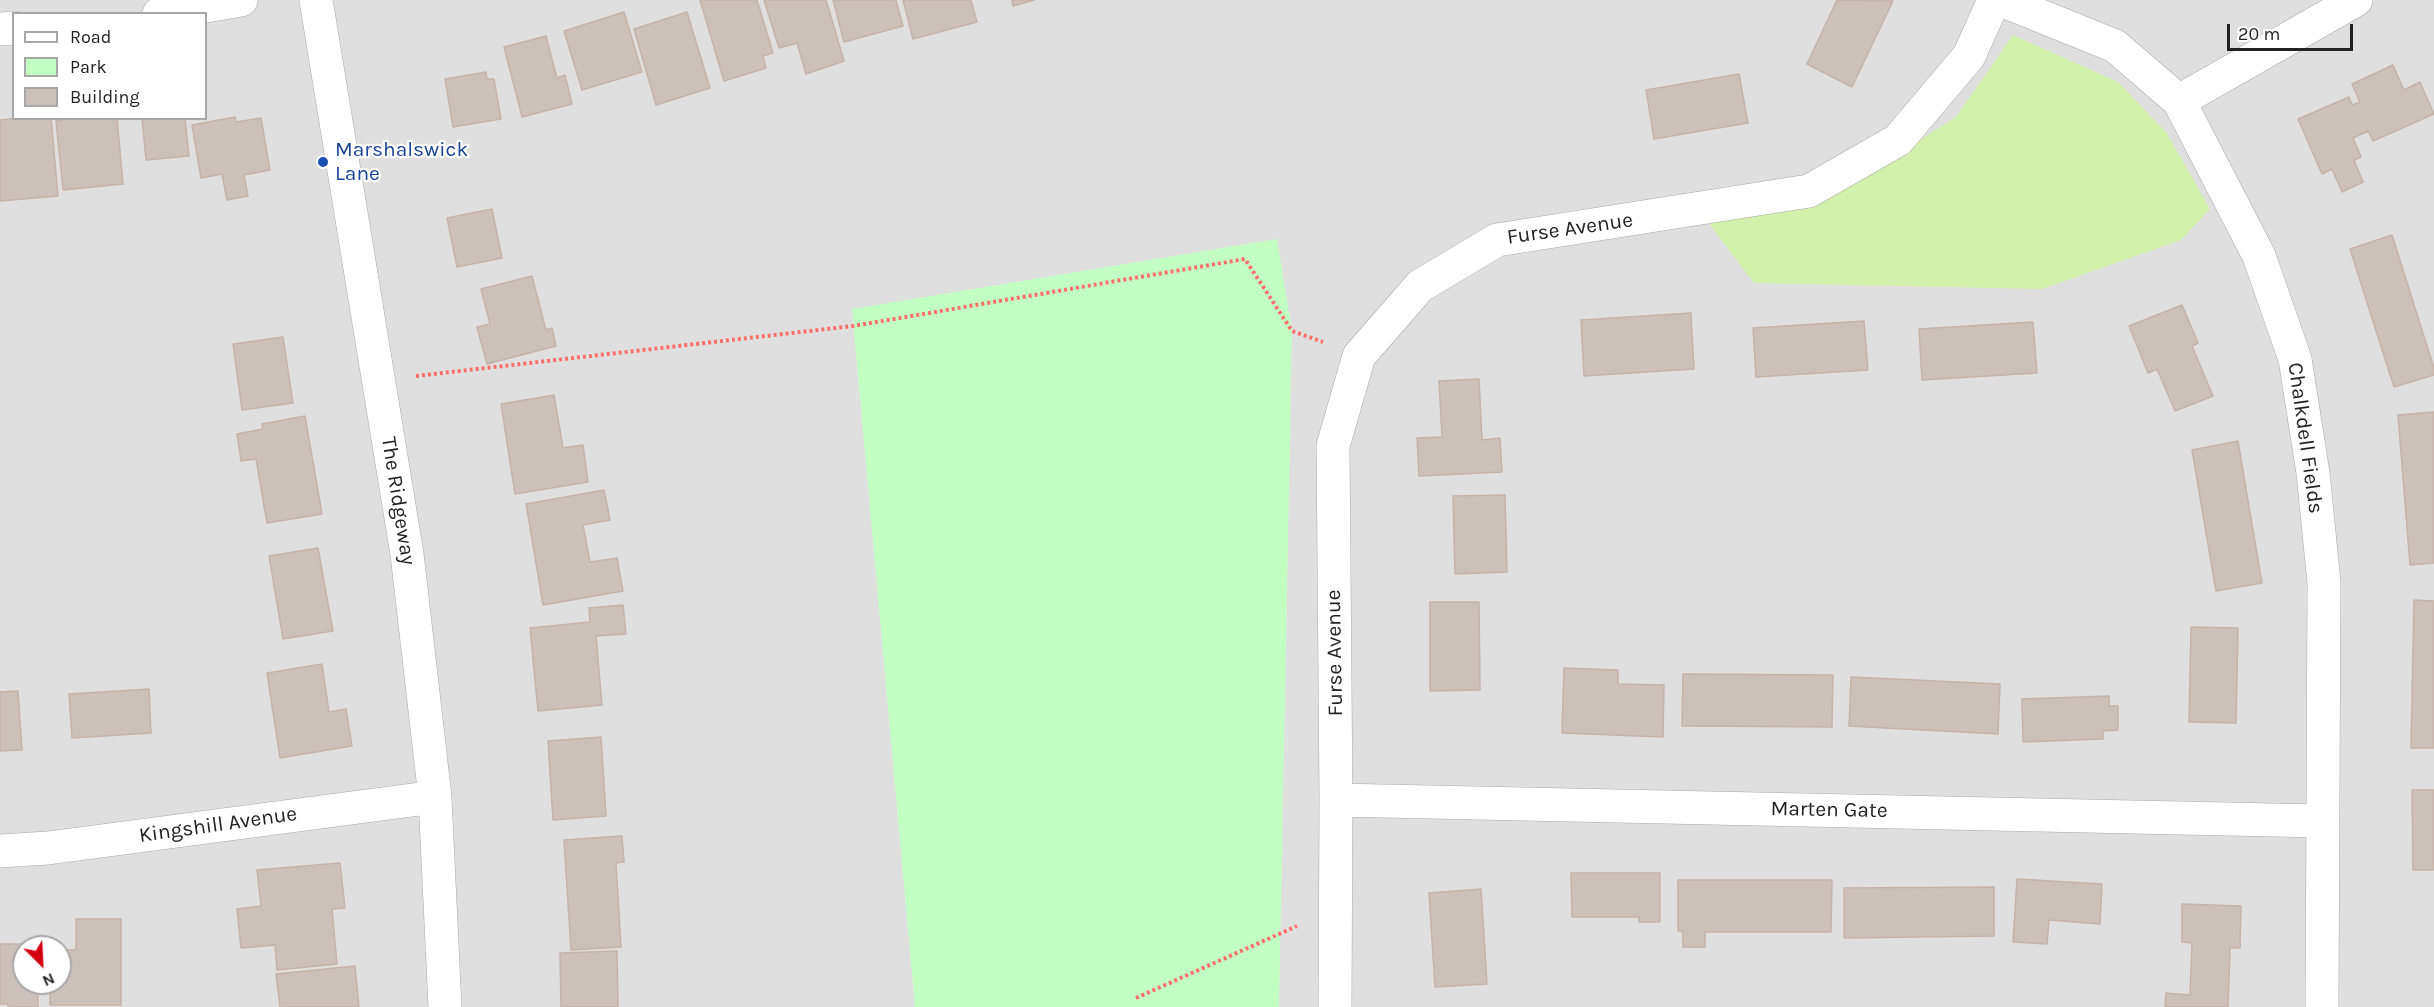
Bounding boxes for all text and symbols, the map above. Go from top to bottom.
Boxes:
legend [12,12,207,120]
scale bar [2230,12,2356,50]
text: 20 m [2238,23,2280,45]
text: Road [70,26,111,48]
text: Park [70,56,107,78]
text: Building [70,86,140,108]
place label: Marshalswick Lane [335,137,468,187]
marker: Marshalswick Lane [316,155,330,169]
street label: Furse Avenue [1506,208,1634,250]
street label: Chalkdell Fields [2282,361,2328,515]
street label: The Ridgeway [375,435,421,567]
street label: Furse Avenue [1321,589,1349,717]
street label: Marten Gate [1770,796,1888,824]
street label: Kingshill Avenue [137,801,299,849]
north arrow [12,935,72,995]
text: N [40,969,58,991]

